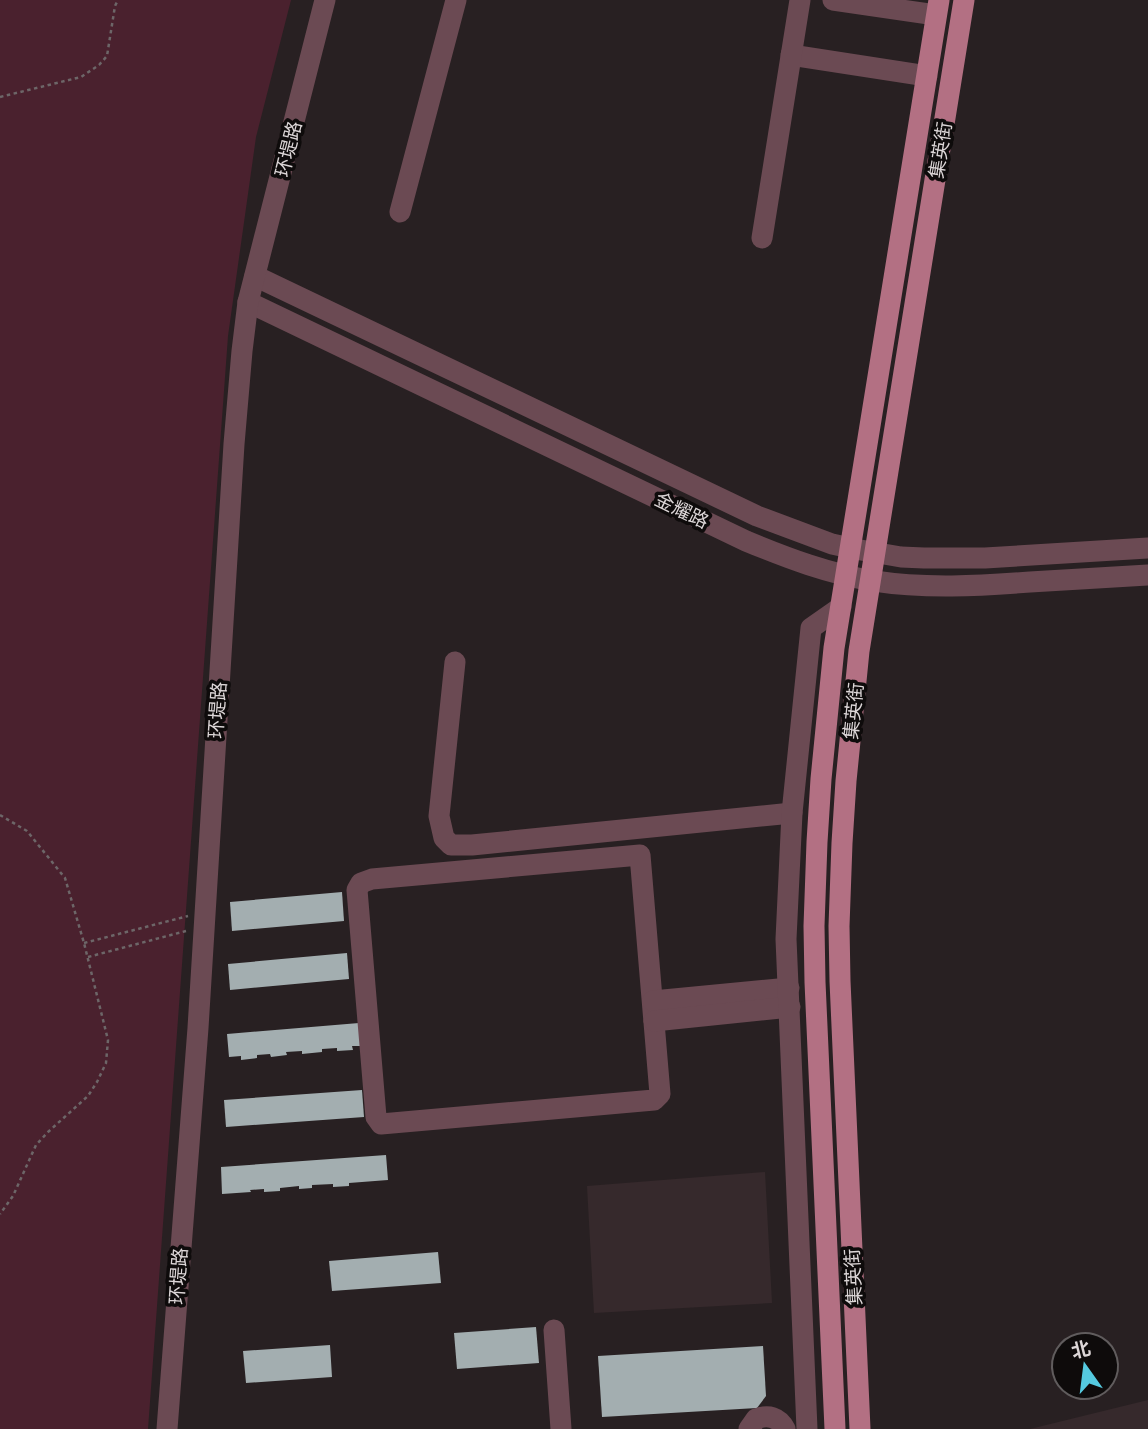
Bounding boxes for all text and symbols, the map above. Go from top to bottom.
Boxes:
street label: 环堤路 [268,118,308,180]
street label: 集英街 [923,120,957,180]
street label: 金耀路 [651,486,713,534]
street label: 环堤路 [202,681,232,739]
street label: 集英街 [837,681,869,741]
street label: 环堤路 [163,1247,193,1305]
street label: 集英街 [839,1248,867,1306]
north arrow [1050,1331,1120,1401]
text: 北 [1069,1335,1093,1364]

